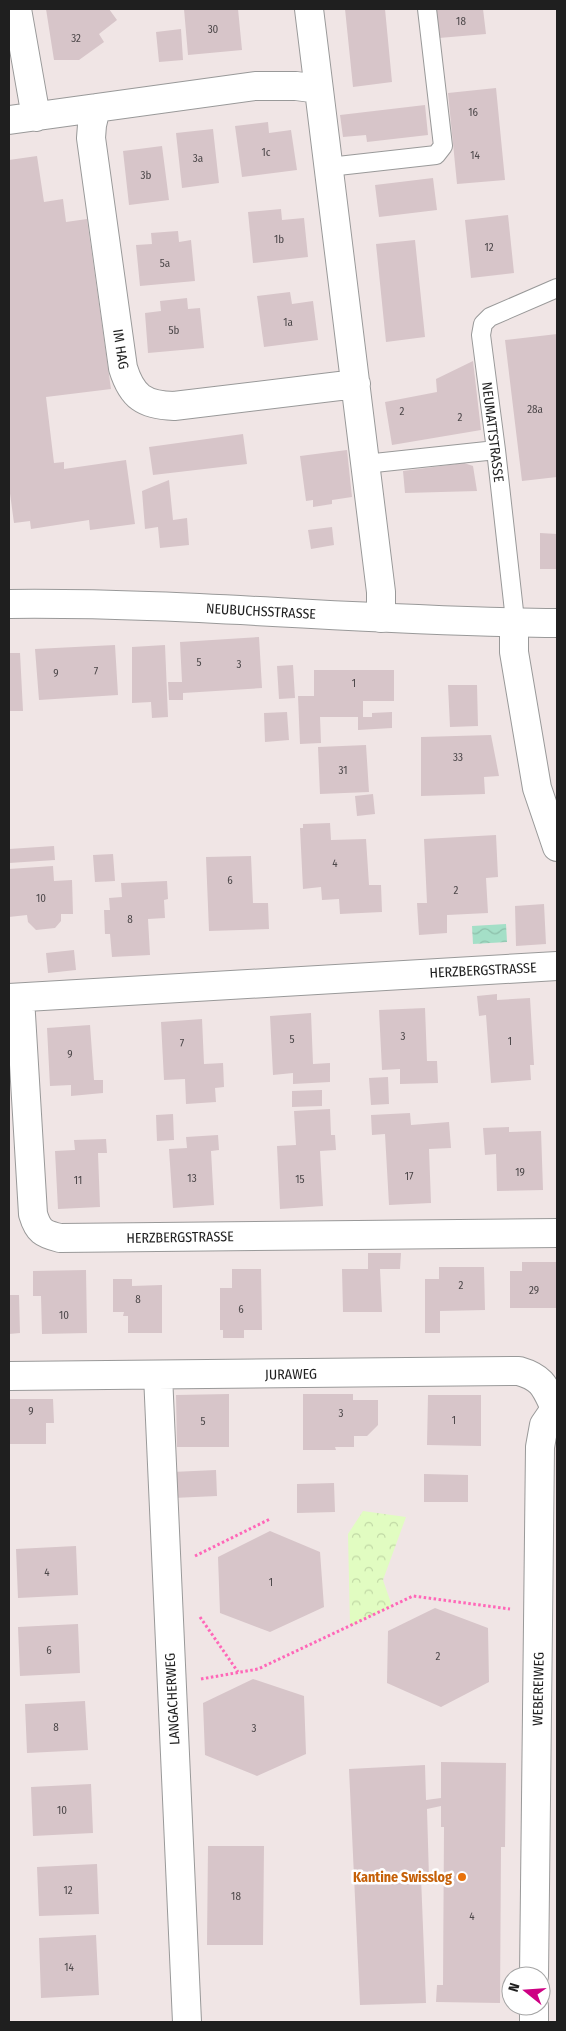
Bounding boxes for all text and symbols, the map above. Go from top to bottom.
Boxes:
house number: 18 [456,15,466,28]
house number: 30 [208,23,219,36]
house number: 32 [71,32,81,45]
house number: 16 [468,106,478,119]
house number: 1c [262,146,271,159]
house number: 14 [470,149,480,162]
house number: 3a [193,152,203,165]
house number: 3b [141,169,152,182]
house number: 1b [274,233,284,246]
house number: 12 [484,241,494,254]
house number: 5a [160,257,170,270]
house number: 1a [283,316,293,329]
house number: 5b [169,324,180,337]
street label: IM HAG [109,328,132,370]
street label: NEUMATTSTRASSE [478,381,507,484]
house number: 28a [527,403,543,416]
house number: 2 [400,405,405,418]
house number: 2 [458,411,463,424]
street label: NEUBUCHSSTRASSE [206,600,317,623]
house number: 5 [196,656,202,669]
house number: 3 [237,658,242,671]
house number: 7 [94,665,99,678]
house number: 9 [53,667,59,680]
house number: 1 [352,677,356,690]
house number: 33 [453,751,463,764]
house number: 31 [339,764,348,777]
house number: 4 [332,857,338,870]
house number: 6 [227,874,233,887]
house number: 2 [454,884,459,897]
house number: 10 [36,892,46,905]
house number: 8 [127,913,133,926]
street label: HERZBERGSTRASSE [429,959,537,982]
house number: 3 [401,1030,406,1043]
house number: 5 [289,1033,295,1046]
house number: 1 [508,1035,512,1048]
house number: 7 [180,1037,185,1050]
house number: 9 [67,1048,73,1061]
house number: 19 [515,1166,525,1179]
house number: 17 [405,1170,414,1183]
house number: 13 [187,1172,197,1185]
house number: 15 [295,1173,305,1186]
house number: 11 [74,1174,82,1187]
street label: HERZBERGSTRASSE [126,1228,234,1247]
house number: 2 [459,1279,464,1292]
house number: 29 [529,1284,539,1297]
house number: 8 [135,1293,141,1306]
house number: 6 [238,1303,244,1316]
house number: 10 [59,1309,69,1322]
street label: JURAWEG [265,1366,317,1383]
house number: 9 [28,1405,34,1418]
house number: 3 [339,1407,344,1420]
house number: 1 [452,1414,456,1427]
house number: 5 [200,1415,206,1428]
house number: 4 [44,1566,50,1579]
house number: 1 [269,1576,273,1589]
house number: 6 [46,1644,52,1657]
house number: 2 [436,1650,441,1663]
street label: WEBEREIWEG [529,1652,548,1726]
street label: LANGACHERWEG [162,1653,183,1745]
house number: 8 [53,1721,59,1734]
house number: 3 [252,1722,257,1735]
house number: 10 [57,1804,67,1817]
place label: Kantine Swisslog [353,1869,452,1886]
marker: Kantine Swisslog [456,1871,468,1883]
house number: 12 [63,1884,73,1897]
house number: 18 [231,1890,241,1903]
house number: 4 [469,1910,475,1923]
house number: 14 [64,1961,74,1974]
north arrow [501,1966,551,2016]
text: N [505,1981,523,1994]

